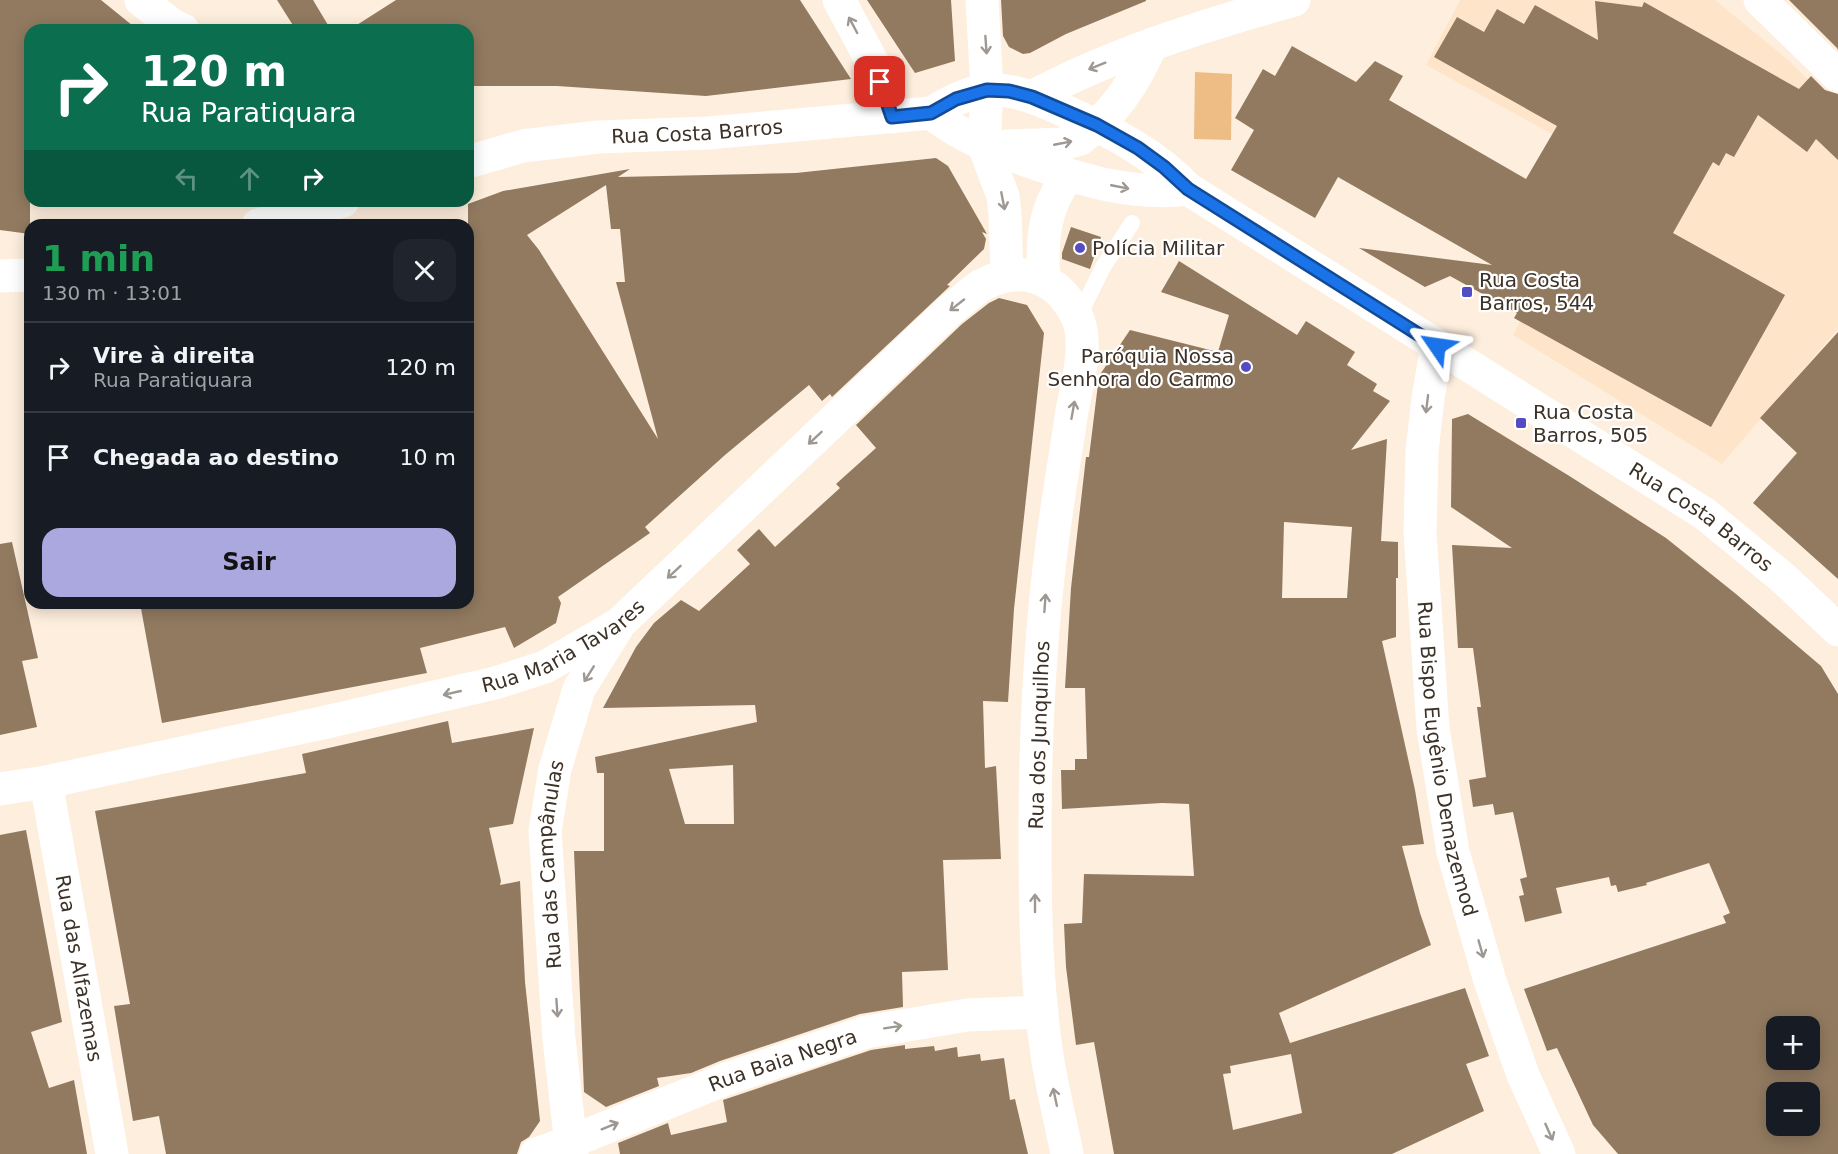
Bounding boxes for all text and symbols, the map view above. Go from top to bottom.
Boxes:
one-way arrow [847,16,858,34]
one-way arrow [980,34,991,54]
text: 120 m [141,47,287,96]
icon: right [42,48,120,126]
pin [854,56,905,107]
one-way arrow [1088,61,1107,72]
icon: arrive [863,65,896,98]
text: Rua Paratiquara [141,97,357,128]
street label: Rua Costa Barros [611,114,784,149]
one-way arrow [1053,137,1072,148]
icon: left [170,162,203,195]
icon: ahead [233,162,266,195]
icon: right [296,162,329,195]
one-way arrow [1109,182,1129,193]
one-way arrow [998,191,1009,210]
place label: Polícia Militar [1092,236,1225,260]
text: 1 min [42,238,155,279]
button: close [393,239,456,302]
marker: Polícia Militar [1073,241,1087,255]
place label: Rua Costa Barros, 544 [1479,268,1594,315]
text: 130 m · 13:01 [42,281,183,305]
marker: Rua Costa Barros, 544 [1460,285,1474,299]
one-way arrow [950,298,966,311]
position arrow [1405,314,1469,378]
text: Vire à direita [93,343,255,368]
place label: Paróquia Nossa Senhora do Carmo [1047,344,1234,391]
icon: right [42,351,75,384]
text: 120 m [386,355,456,380]
marker: Paróquia Nossa Senhora do Carmo [1239,360,1253,374]
text: Rua Paratiquara [93,368,253,392]
one-way arrow [1421,393,1432,413]
place label: Rua Costa Barros, 505 [1533,400,1648,447]
one-way arrow [1067,401,1078,421]
marker: Rua Costa Barros, 505 [1514,416,1528,430]
one-way arrow [808,431,823,445]
icon: arrive [42,441,75,474]
text: Chegada ao destino [93,445,339,470]
text: 10 m [400,445,456,470]
street label: Rua Costa Barros [1625,457,1778,577]
button: Sair [42,528,456,597]
one-way arrow [666,565,681,579]
street label: Rua Maria Tavares [479,594,649,698]
one-way arrow [1039,594,1050,614]
street label: Rua Bispo Eugênio Demazemod [1413,600,1483,919]
street label: Rua dos Junquilhos [1024,640,1054,830]
one-way arrow [582,665,595,682]
one-way arrow [443,688,462,700]
street label: Rua das Campânulas [533,757,569,970]
street label: Rua das Alfazemas [51,873,107,1064]
one-way arrow [1029,894,1041,914]
one-way arrow [1475,940,1487,959]
one-way arrow [552,998,563,1018]
map controls [1766,1016,1820,1136]
button: + [1766,1016,1820,1070]
one-way arrow [882,1022,902,1033]
street label: Rua Baia Negra [705,1024,860,1097]
button: − [1766,1082,1820,1136]
one-way arrow [1049,1087,1060,1107]
one-way arrow [600,1120,619,1131]
one-way arrow [1544,1122,1555,1140]

